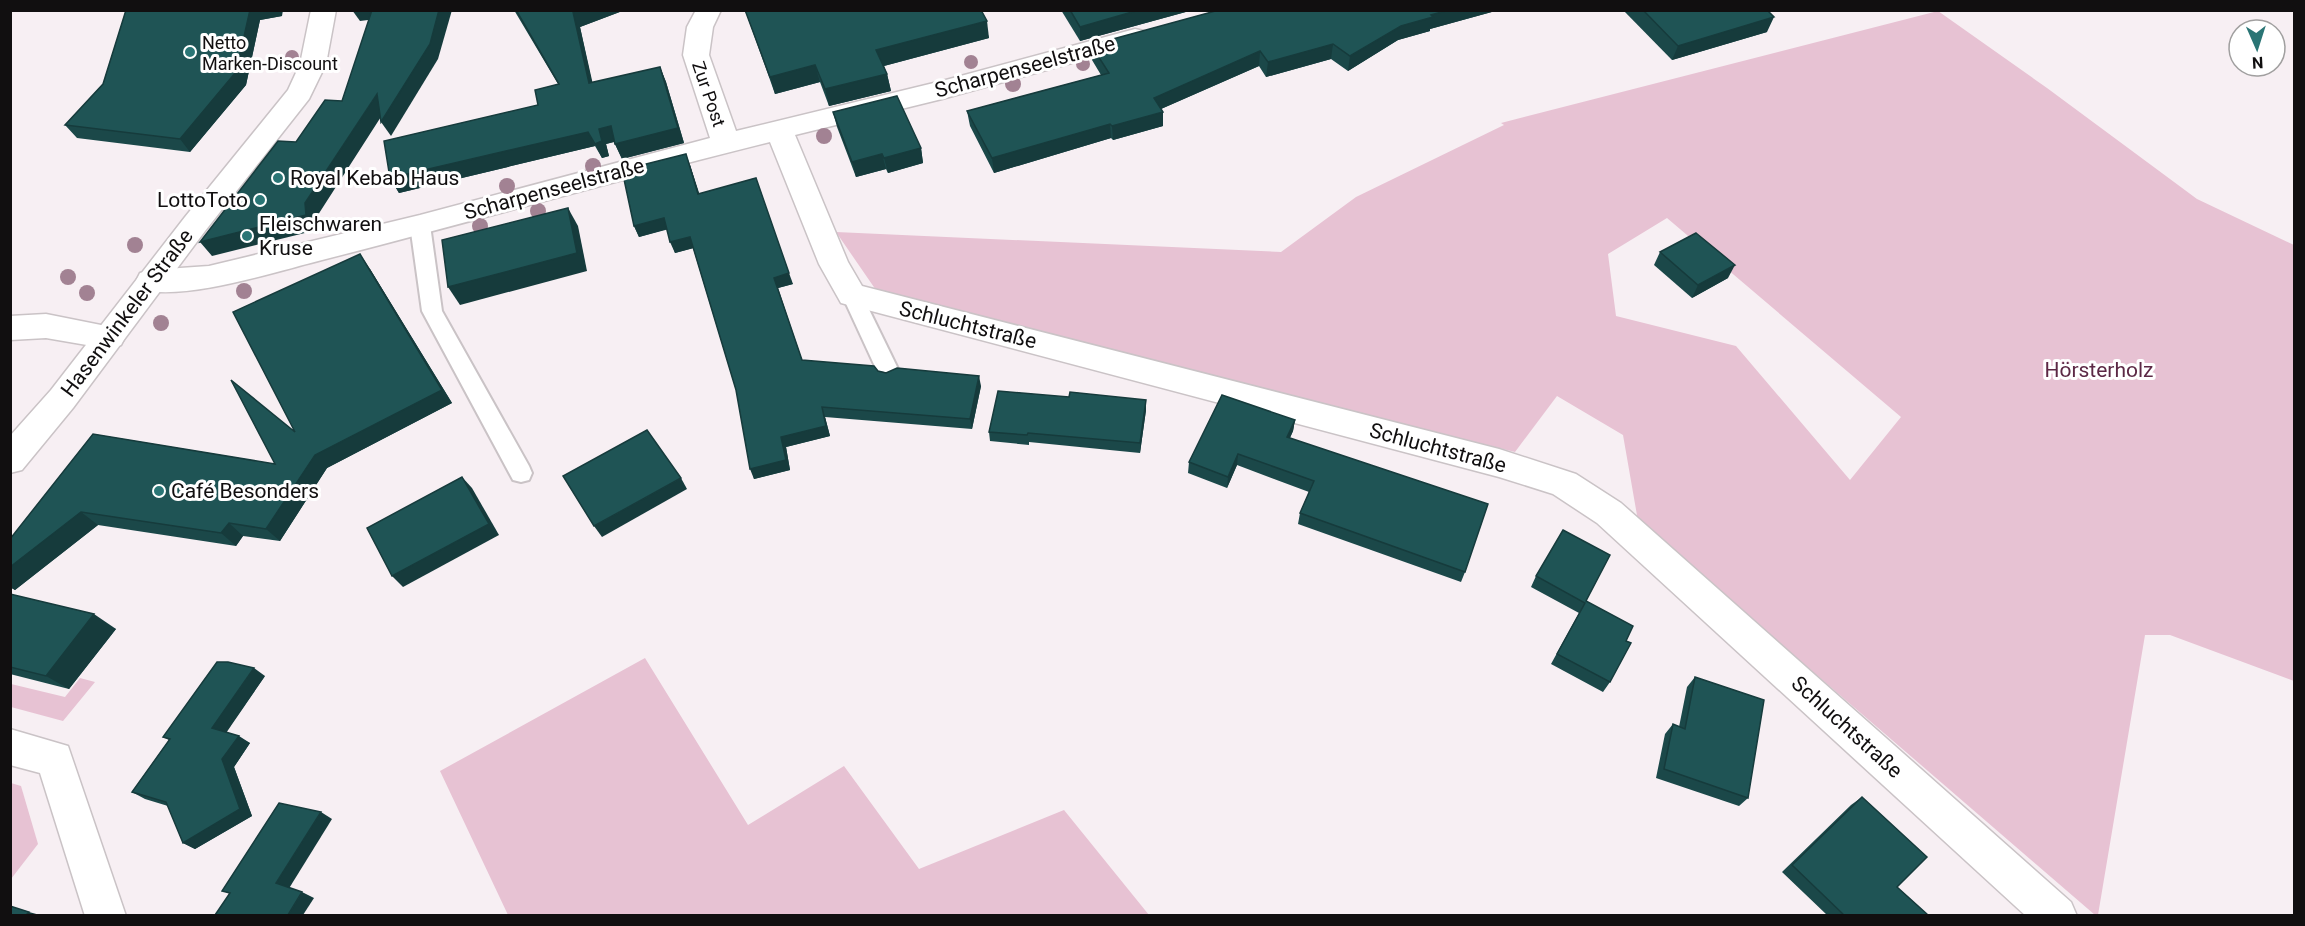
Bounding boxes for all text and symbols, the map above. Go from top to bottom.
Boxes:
north arrow [2227,18,2287,78]
street label: Scharpenseelstraße [932,31,1118,103]
place label: Netto Marken-Discount [202,32,338,74]
marker: Netto Marken-Discount [183,45,197,59]
text: N [2252,53,2264,72]
street label: Zur Post [688,59,730,130]
street label: Scharpenseelstraße [461,153,647,225]
place label: Royal Kebab Haus [290,166,459,190]
marker: Royal Kebab Haus [271,171,285,185]
place label: LottoToto [157,188,248,212]
marker: LottoToto [253,193,267,207]
place label: Fleischwaren Kruse [259,212,382,260]
street label: Hasenwinkeler Straße [56,224,198,402]
marker: Fleischwaren Kruse [240,229,254,243]
street label: Schluchtstraße [897,296,1039,354]
park label: Hörsterholz [2044,358,2154,382]
street label: Schluchtstraße [1367,418,1509,478]
place label: Café Besonders [171,479,319,503]
marker: Café Besonders [152,484,166,498]
street label: Schluchtstraße [1787,671,1907,783]

